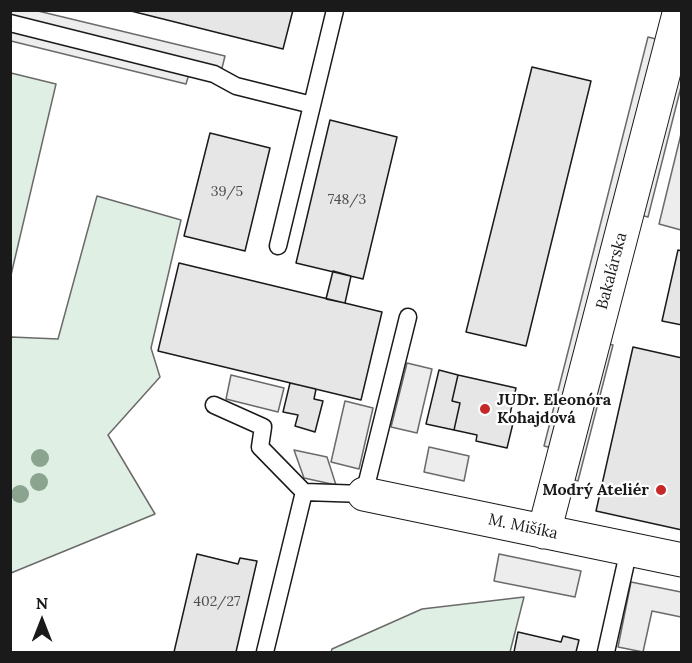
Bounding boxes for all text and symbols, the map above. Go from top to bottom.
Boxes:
house number: 39/5 [211,184,243,200]
house number: 748/3 [328,192,366,208]
street label: Bakalárska [593,230,631,312]
place label: JUDr. Eleonóra Kohajdová [497,390,611,428]
marker: JUDr. Eleonóra Kohajdová [478,402,492,416]
place label: Modrý Ateliér [542,480,649,500]
marker: Modrý Ateliér [654,483,668,497]
street label: M. Mišíka [486,510,560,544]
north arrow [12,591,72,651]
text: N [36,593,48,613]
house number: 402/27 [193,594,241,610]

